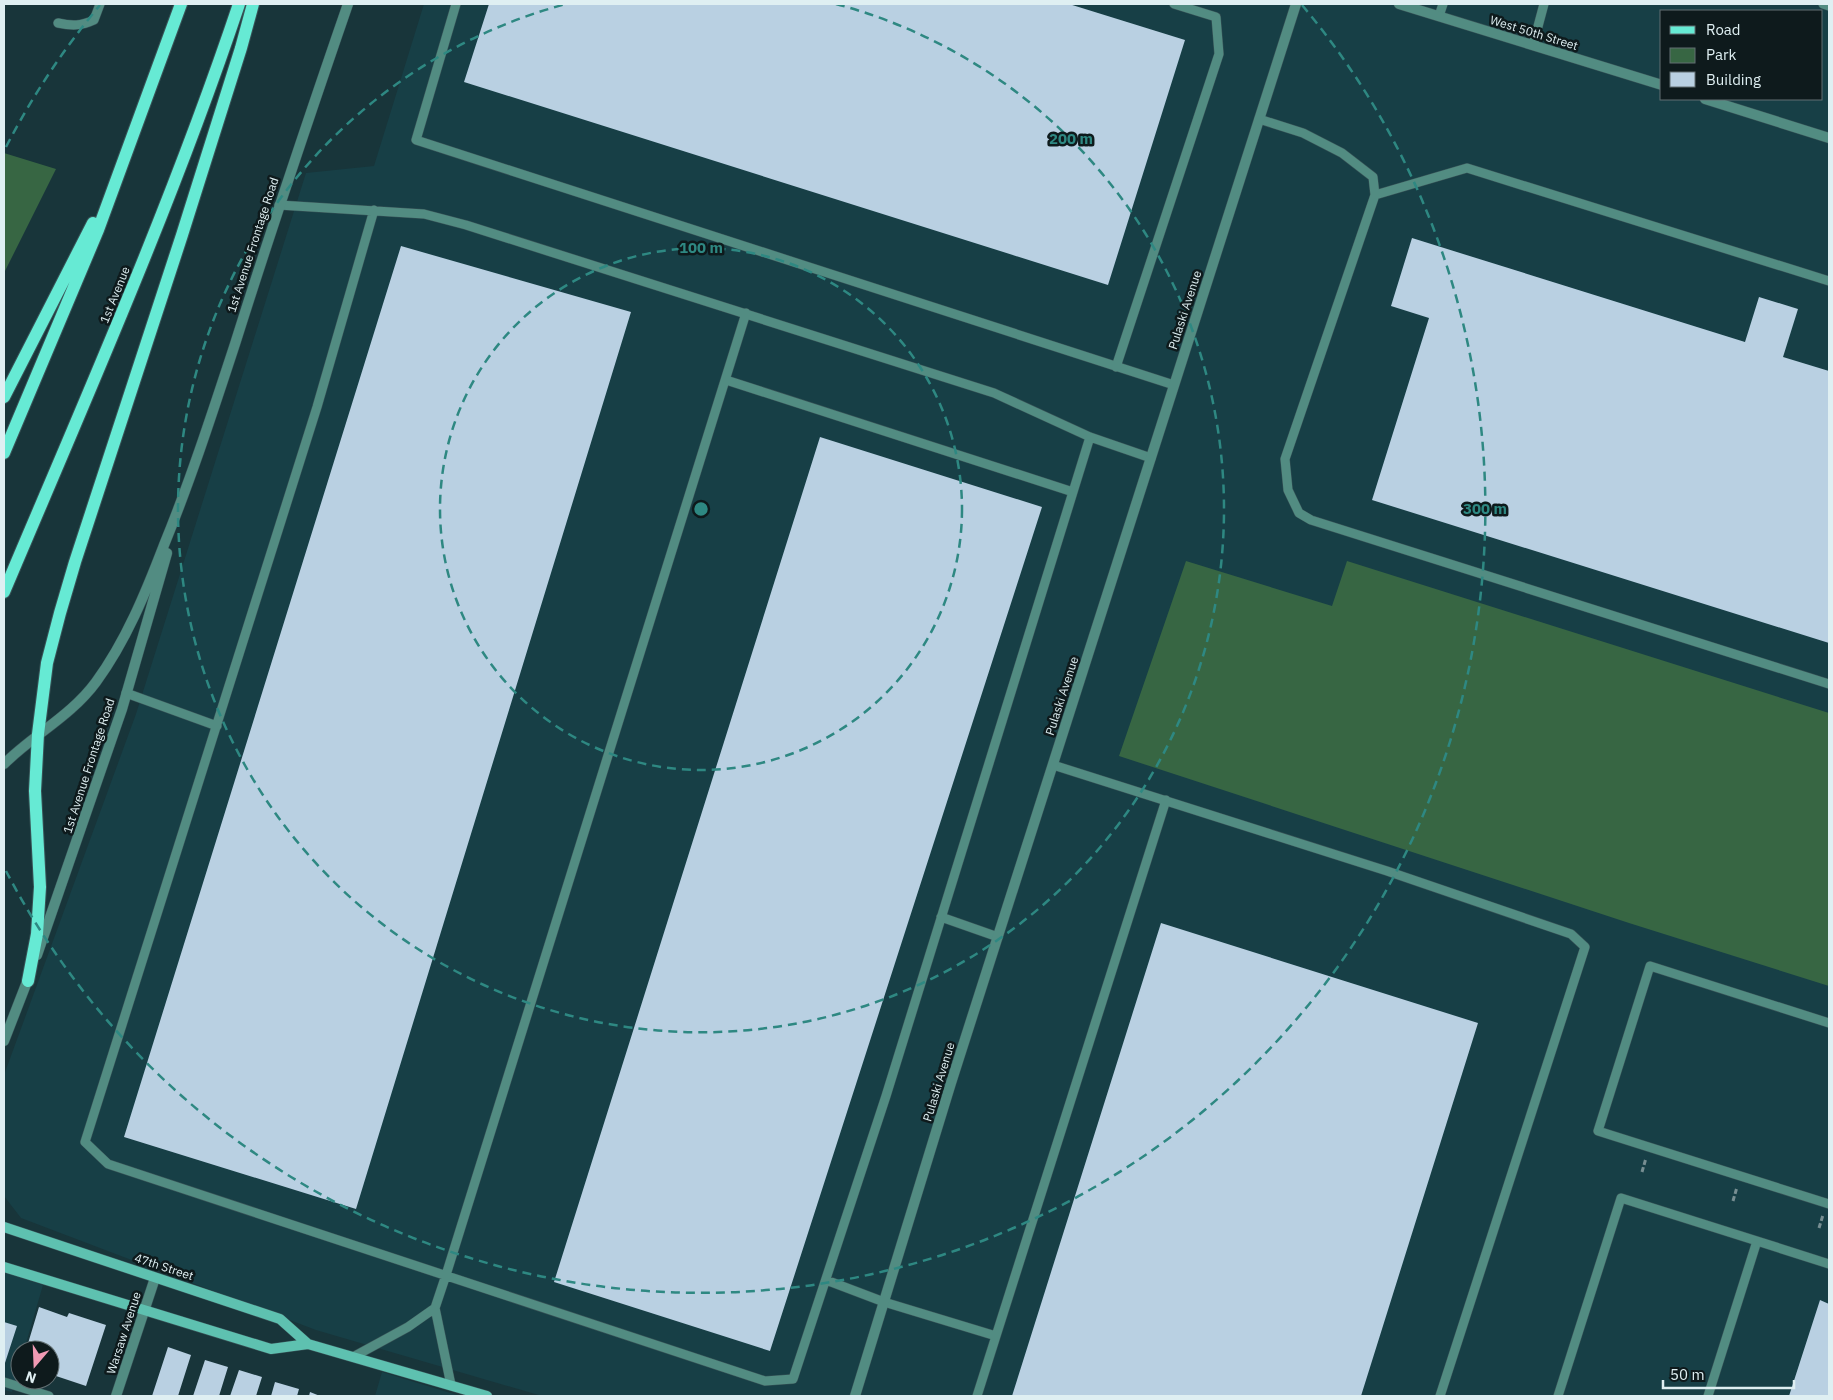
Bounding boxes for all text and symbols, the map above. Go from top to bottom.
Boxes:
legend [1660,10,1823,100]
street label: West 50th Street [1488,12,1580,53]
text: Road [1706,20,1741,39]
text: Park [1706,45,1736,64]
text: Building [1706,70,1761,89]
text: 200 m [1049,129,1093,148]
street label: 1st Avenue Frontage Road [224,175,281,314]
text: 100 m [679,238,723,257]
street label: 1st Avenue [96,264,133,325]
street label: Pulaski Avenue [1165,268,1204,351]
text: 300 m [1463,499,1507,518]
centre of rings [692,500,710,518]
street label: Pulaski Avenue [1042,654,1081,737]
street label: 1st Avenue Frontage Road [60,696,117,835]
street label: Pulaski Avenue [919,1040,958,1123]
street label: 47th Street [133,1250,196,1283]
street label: Warsaw Avenue [103,1289,144,1376]
north arrow [10,1340,60,1390]
scale bar [1663,1358,1794,1390]
text: 50 m [1670,1365,1705,1384]
text: N [23,1367,38,1387]

